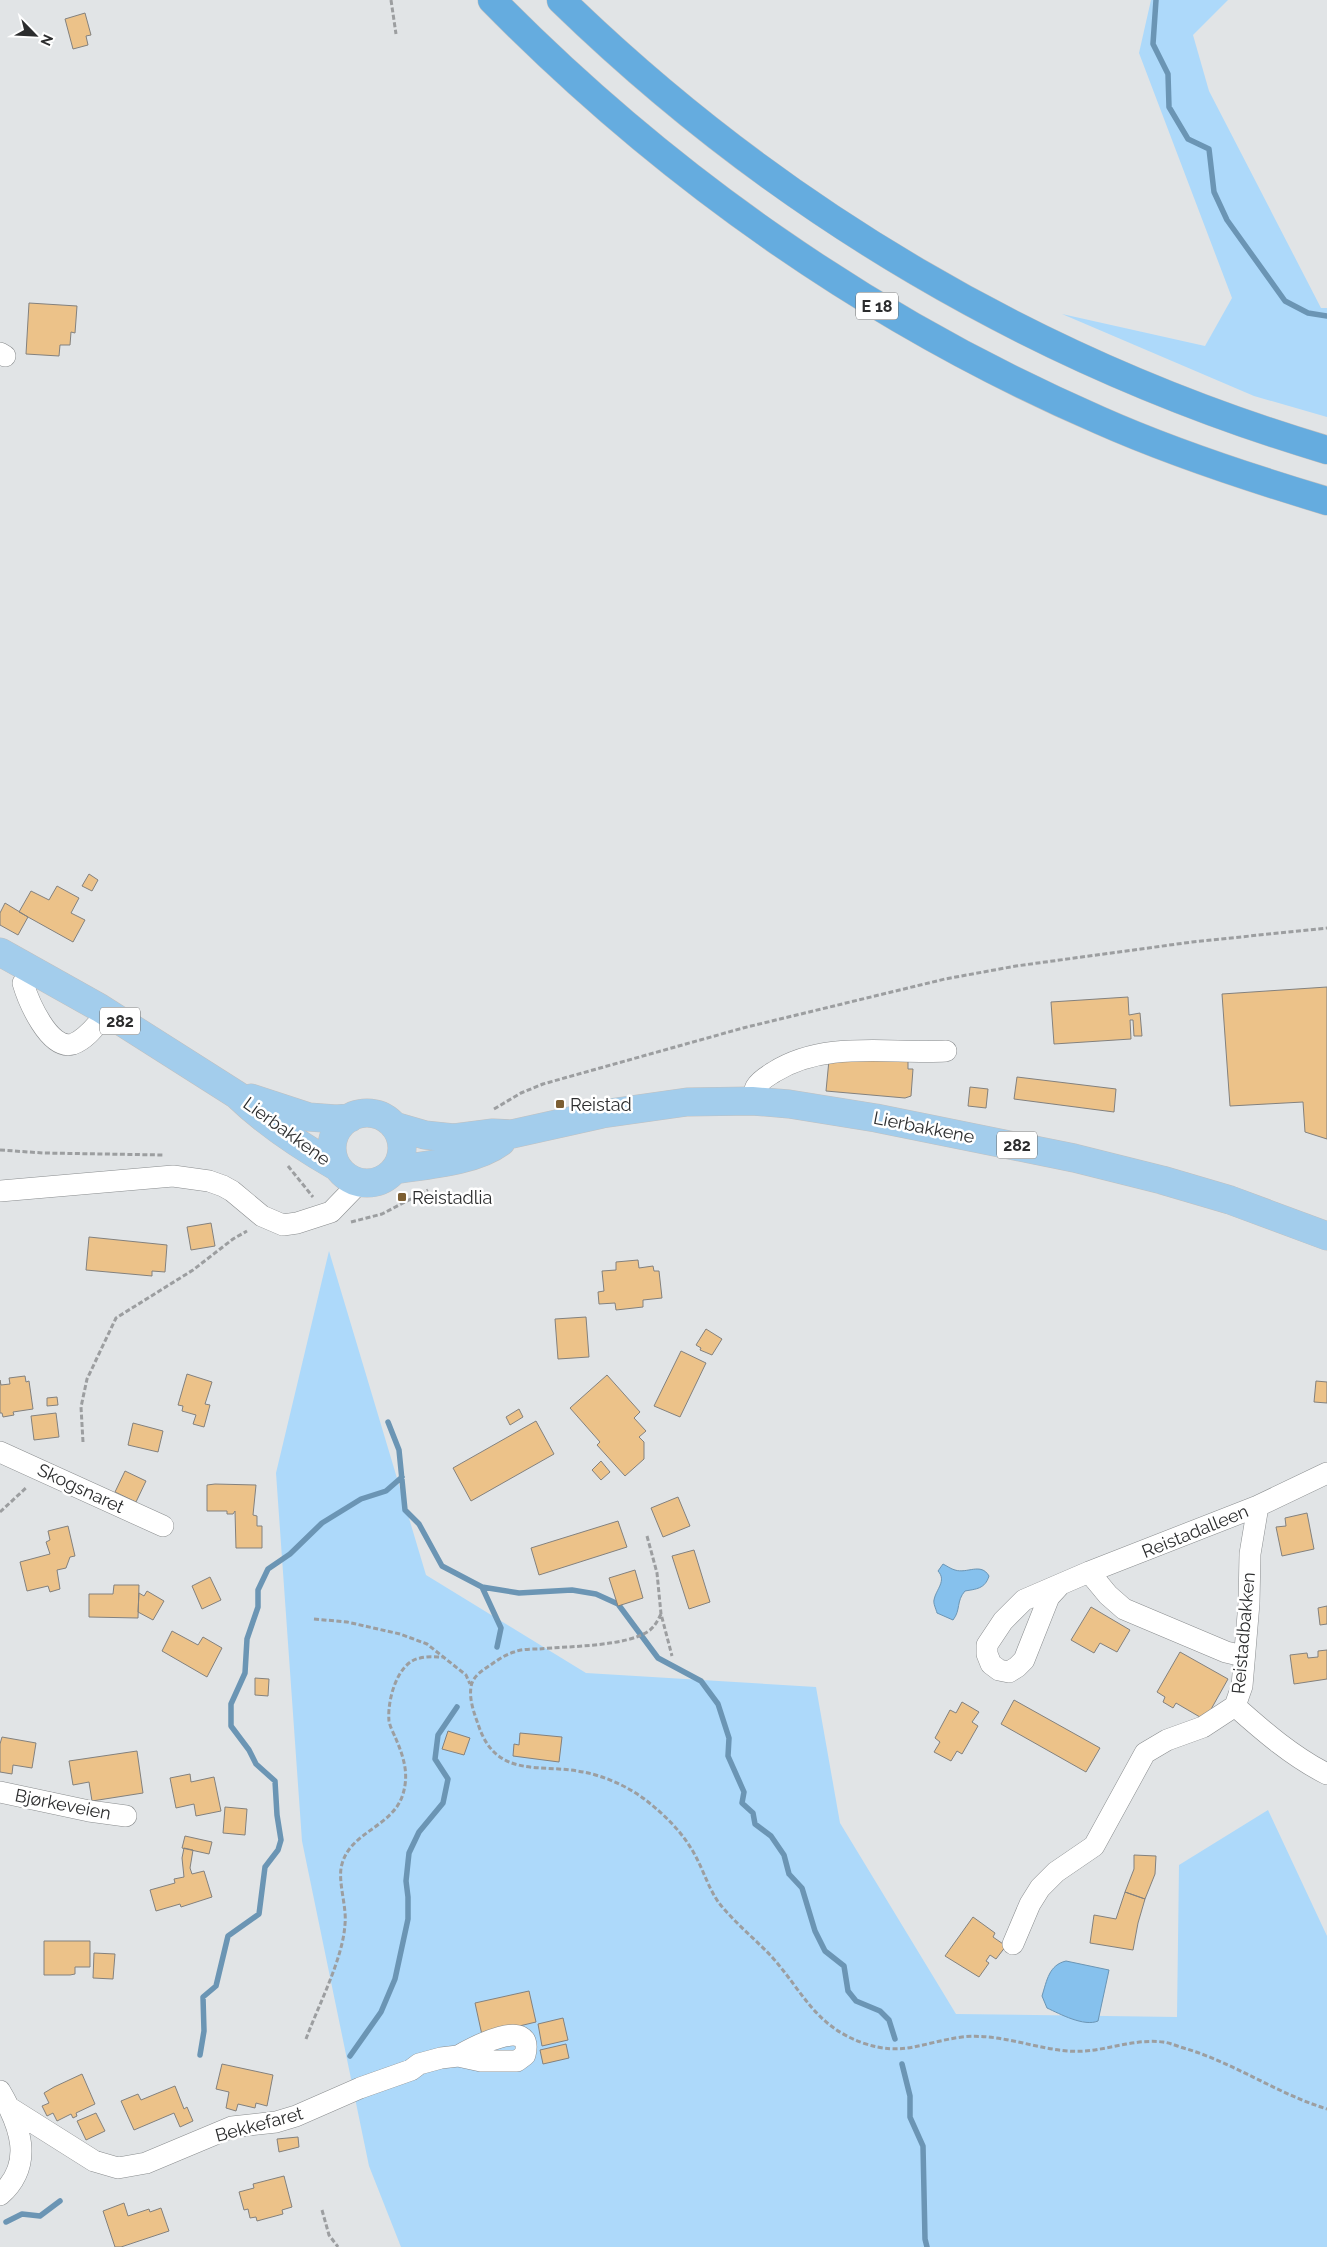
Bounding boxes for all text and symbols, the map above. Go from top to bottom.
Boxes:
north arrow [10,10,60,60]
text: N [37,32,56,48]
road number: E 18 [856,292,898,320]
road number: 282 [100,1008,140,1034]
street label: Lierbakkene [239,1092,335,1170]
place label: Reistad [570,1094,632,1115]
marker: Reistad [554,1098,566,1110]
street label: Lierbakkene [872,1107,977,1147]
road number: 282 [997,1132,1037,1158]
place label: Reistadlia [412,1187,492,1208]
marker: Reistadlia [396,1191,408,1203]
street label: Skogsnaret [34,1459,128,1517]
street label: Reistadalleen [1139,1500,1251,1562]
street label: Reistadbakken [1227,1571,1259,1695]
street label: Bjørkeveien [13,1784,113,1824]
street label: Bekkefaret [213,2102,305,2146]

